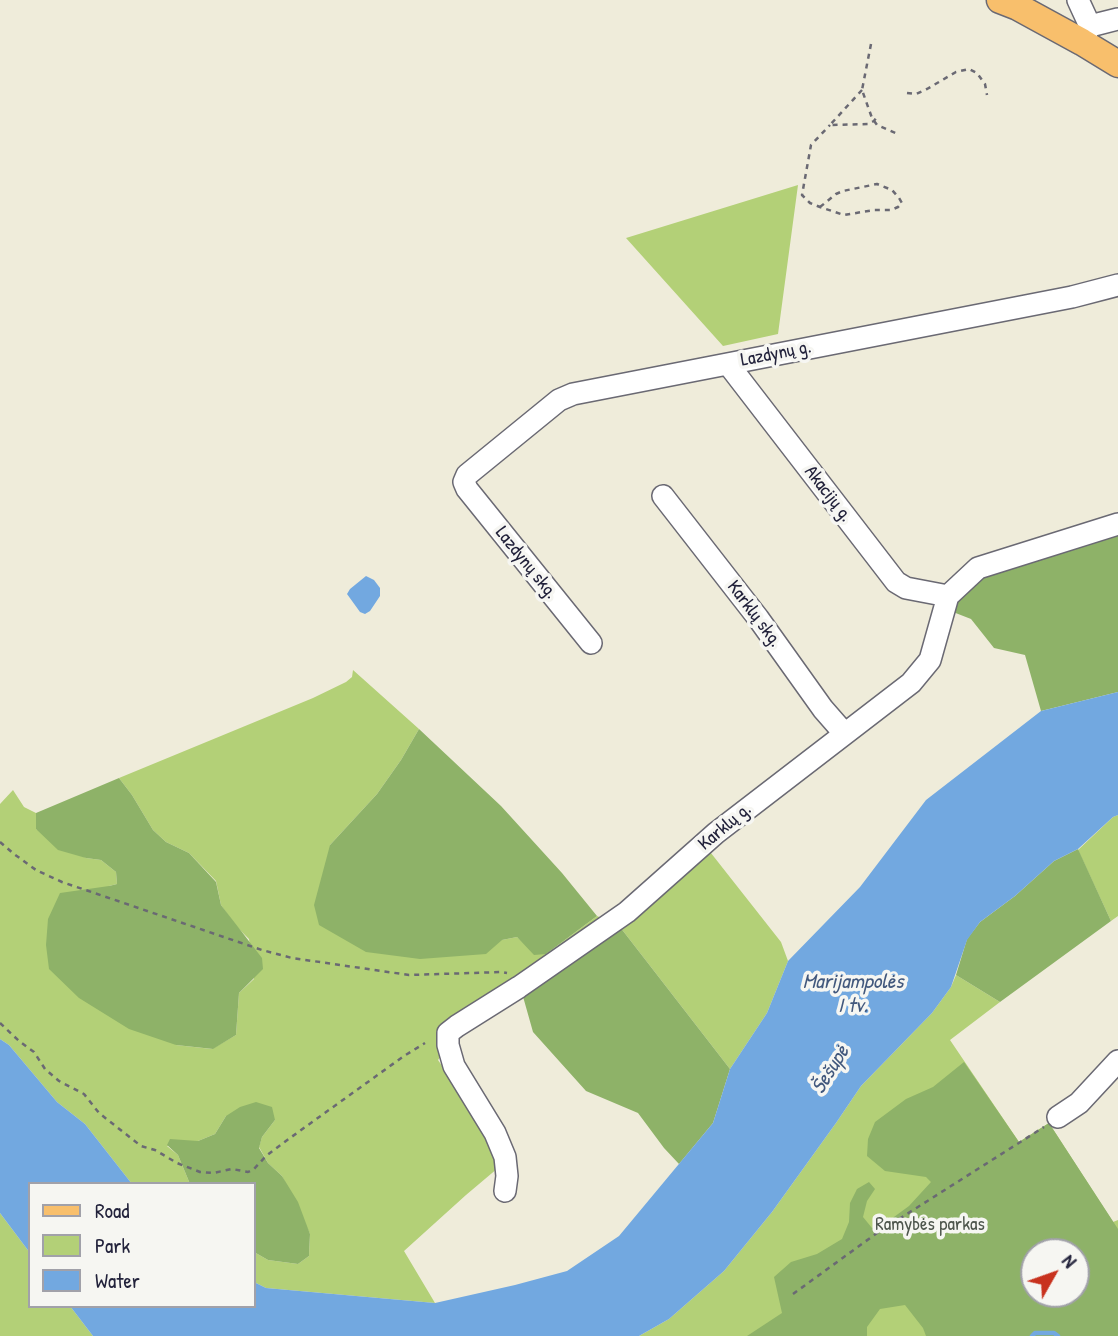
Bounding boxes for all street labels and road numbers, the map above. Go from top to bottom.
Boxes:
street label: Lazdynų g. [739,336,813,372]
street label: Akacijų g. [799,461,857,527]
street label: Lazdynų skg. [490,522,562,604]
street label: Karklų skg. [722,576,786,652]
street label: Karklų g. [694,798,756,856]

